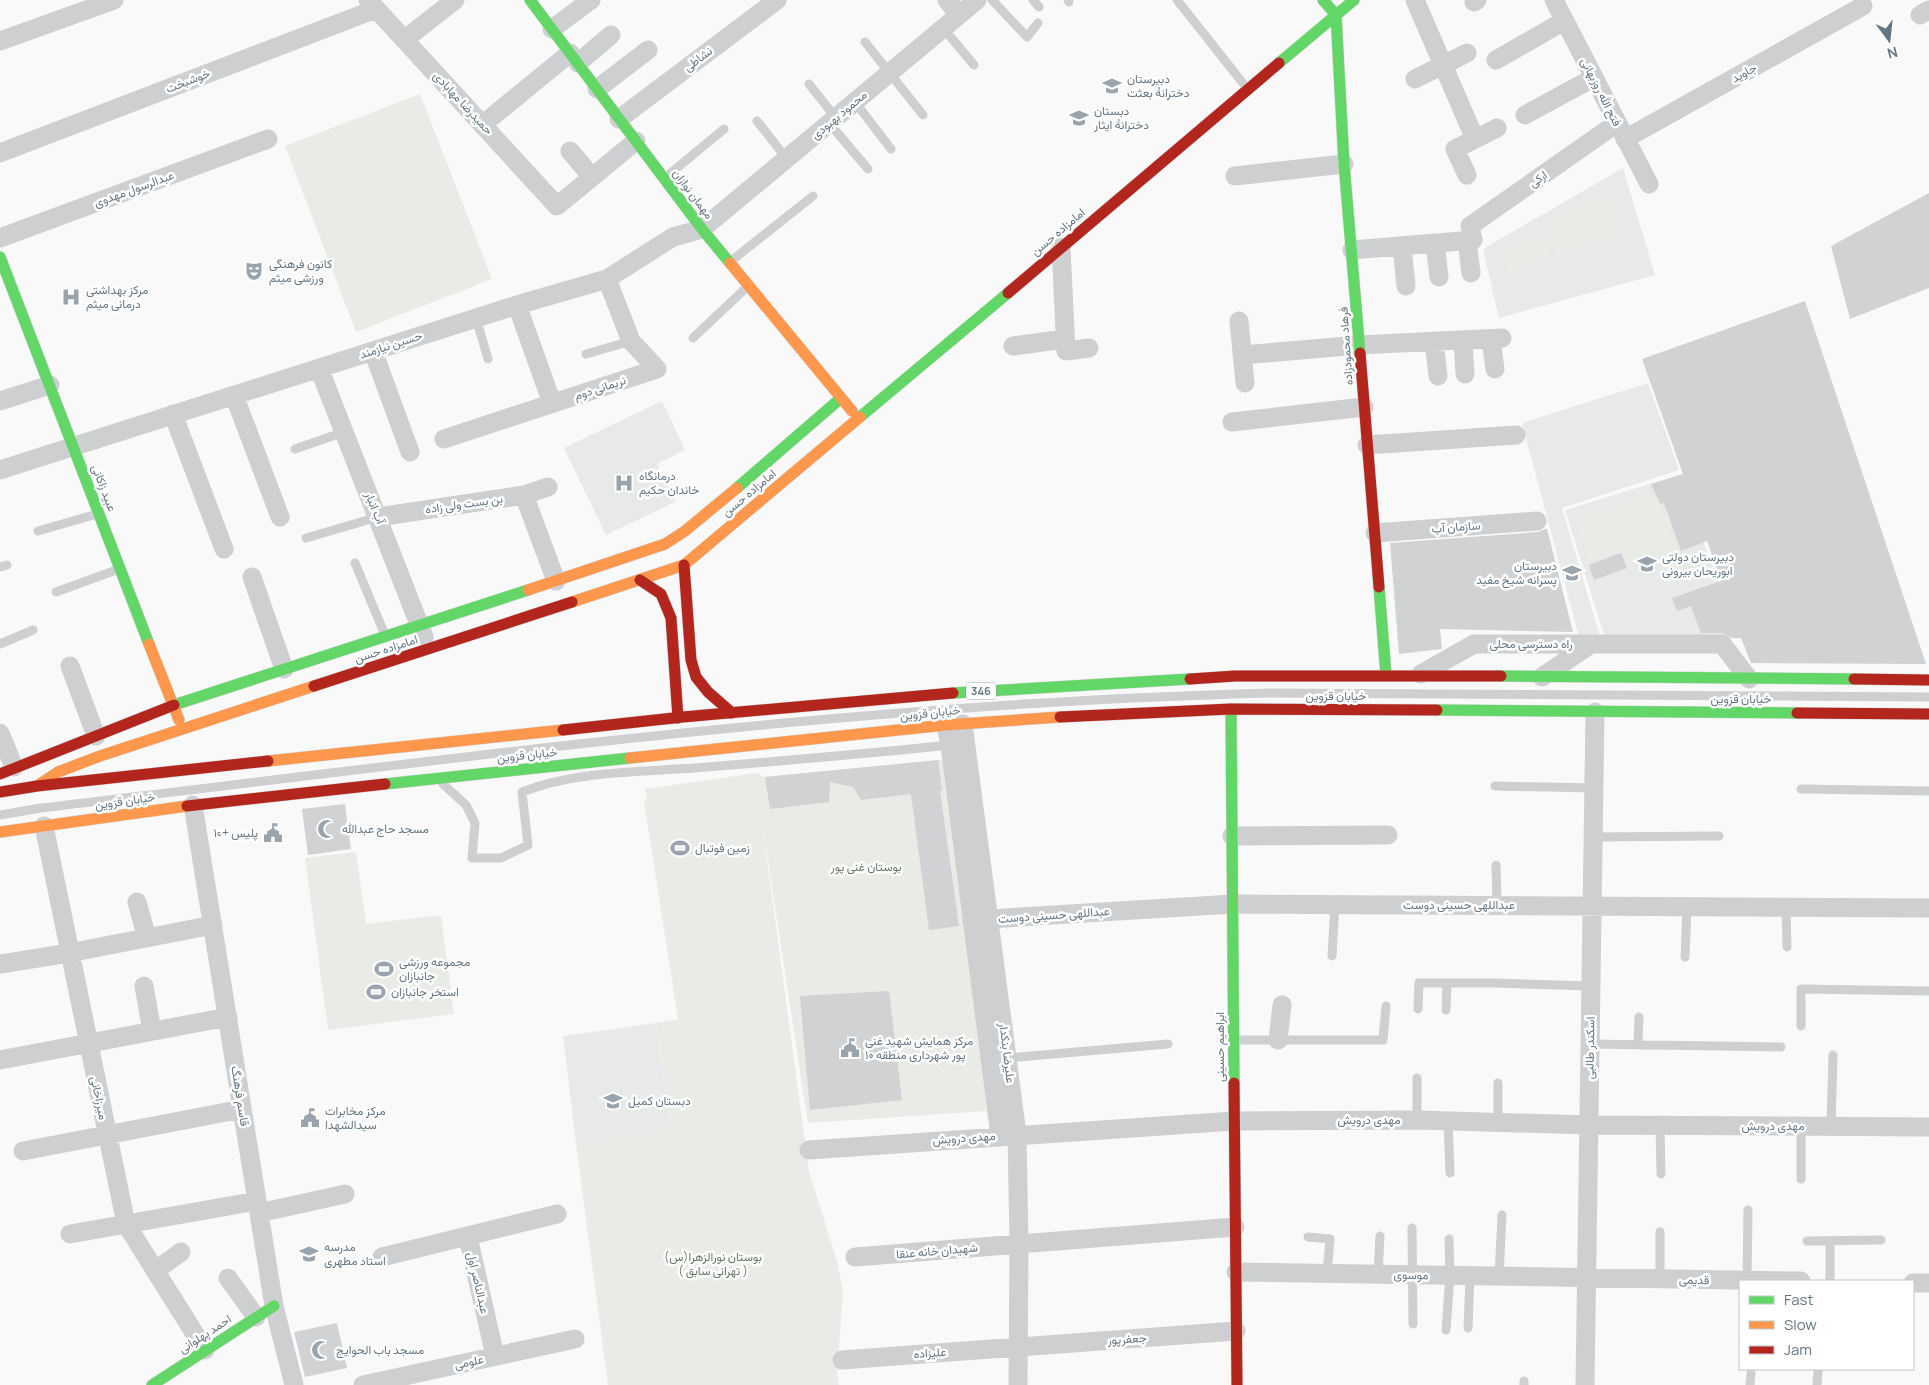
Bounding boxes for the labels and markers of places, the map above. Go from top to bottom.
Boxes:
place label: دبیرستان دخترانهٔ بعثت [1127,70,1190,101]
school or university icon: دبیرستان دخترانهٔ بعثت [1101,75,1123,97]
place label: دبستان دخترانهٔ ایثار [1093,102,1149,133]
school or university icon: دبستان دخترانهٔ ایثار [1068,107,1090,129]
place label: کانون فرهنگی ورزشی میثم [269,255,332,286]
theatre icon: کانون فرهنگی ورزشی میثم [243,260,265,282]
place label: مرکز بهداشتی درمانی میثم [86,281,149,312]
hospital icon: مرکز بهداشتی درمانی میثم [60,286,82,308]
place label: درمانگاه خاندان حکیم [639,467,699,498]
hospital icon: درمانگاه خاندان حکیم [613,472,635,494]
place label: دبیرستان دولتی ابوریحان بیرونی [1662,548,1734,579]
school or university icon: دبیرستان دولتی ابوریحان بیرونی [1636,553,1658,575]
place label: دبیرستان پسرانه شیخ مفید [1476,557,1557,589]
school or university icon: دبیرستان پسرانه شیخ مفید [1561,562,1583,584]
mosque icon: مسجد حاج عبدالله [316,818,338,840]
place label: مسجد حاج عبدالله [342,820,429,838]
public building icon: پلیس +۱۰ [262,822,284,844]
place label: پلیس +۱۰ [213,824,258,841]
sports icon: زمین فوتبال [669,837,691,859]
place label: زمین فوتبال [695,839,750,856]
place label: مجموعه ورزشی جانبازان [399,953,470,984]
sports icon: مجموعه ورزشی جانبازان [373,958,395,980]
sports icon: استخر جانبازان [365,981,387,1003]
place label: استخر جانبازان [391,983,459,1000]
place label: مرکز همایش شهید غنی پور شهرداری منطقه ۱۰ [865,1032,973,1063]
public building icon: مرکز همایش شهید غنی پور شهرداری منطقه ۱۰ [839,1037,861,1059]
school or university icon: دبستان کمیل [602,1090,624,1112]
place label: دبستان کمیل [628,1092,691,1109]
place label: مرکز مخابرات سیدالشهدا [325,1102,386,1133]
public building icon: مرکز مخابرات سیدالشهدا [299,1107,321,1129]
place label: مدرسه استاد مطهری [324,1238,386,1269]
school or university icon: مدرسه استاد مطهری [298,1243,320,1265]
mosque icon: مسجد باب الحوایج [310,1339,332,1361]
place label: مسجد باب الحوایج [336,1341,424,1359]

